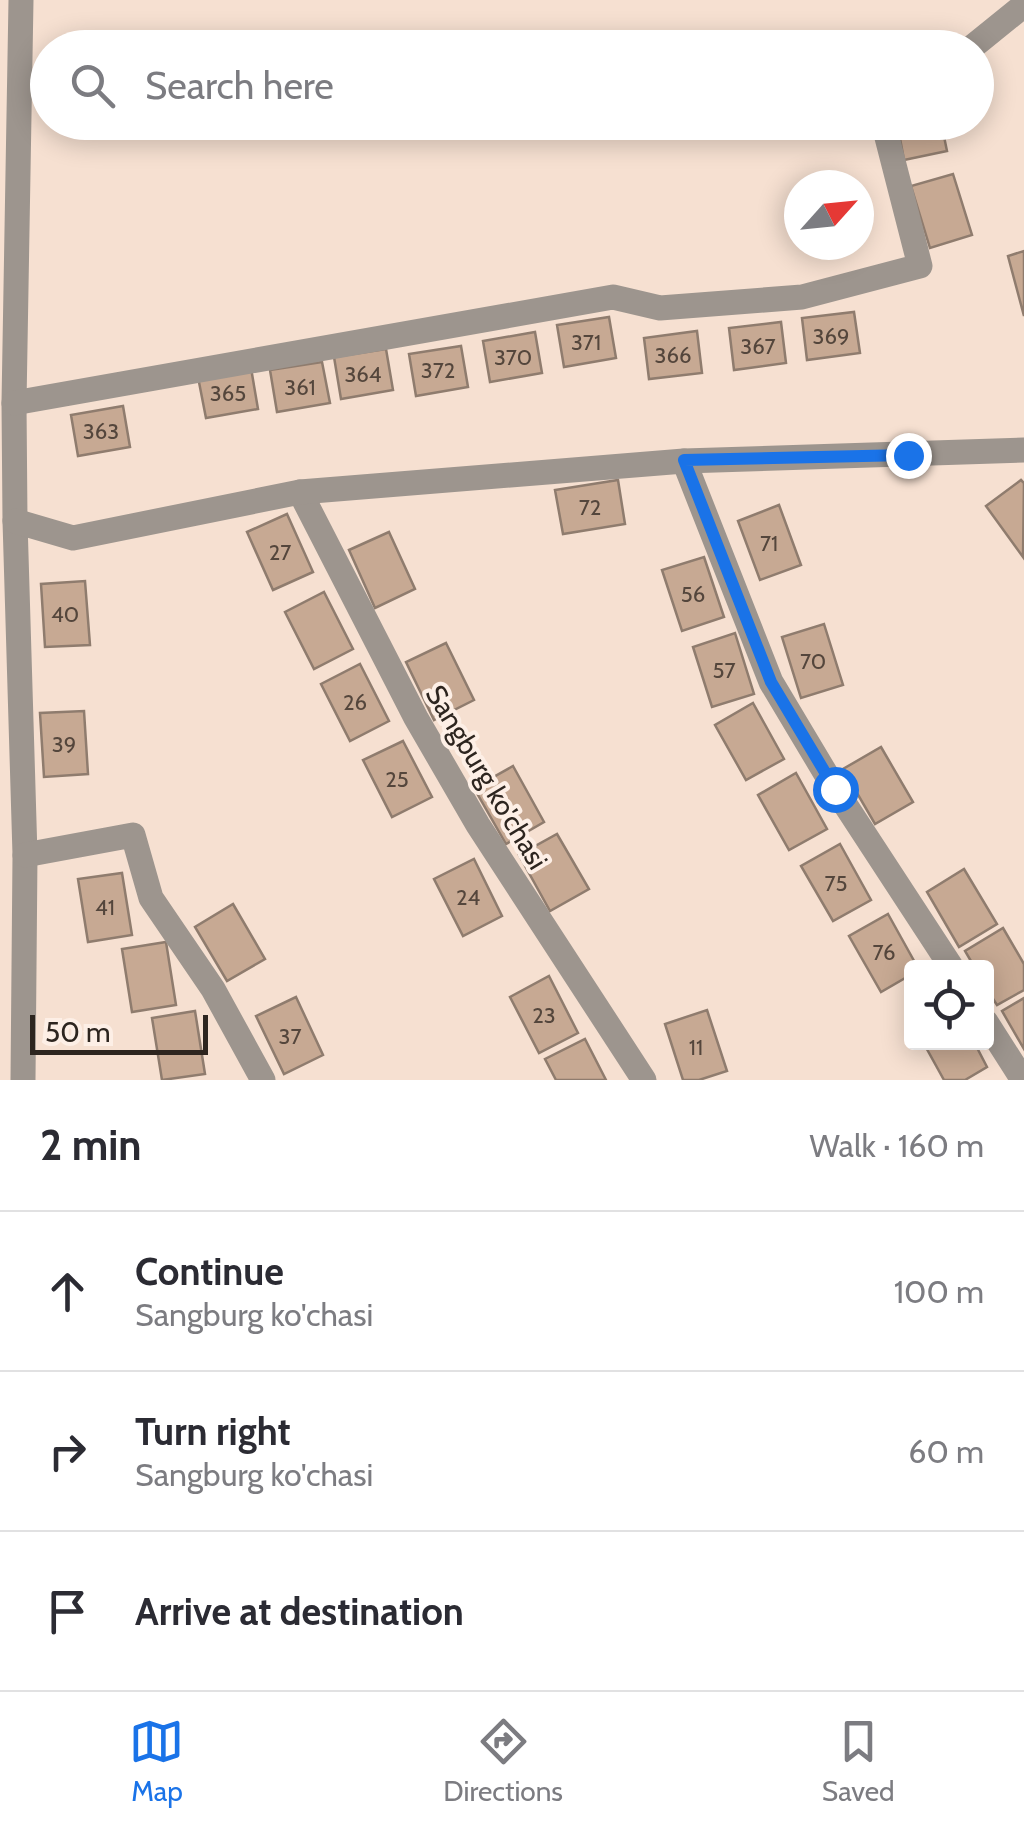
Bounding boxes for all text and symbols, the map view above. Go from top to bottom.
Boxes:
search box [30,30,994,140]
icon: search [65,58,120,113]
text: Search here [145,62,334,109]
north arrow [784,170,874,260]
house number: 369 [813,323,849,350]
house number: 371 [571,329,601,356]
house number: 367 [740,333,776,360]
house number: 366 [655,342,691,369]
house number: 370 [494,344,532,371]
house number: 372 [421,357,455,384]
house number: 364 [344,361,382,388]
house number: 361 [284,374,316,401]
house number: 365 [210,380,246,407]
house number: 363 [83,418,119,445]
route end [886,433,932,479]
house number: 72 [579,494,601,521]
house number: 71 [760,530,778,557]
house number: 27 [269,539,291,566]
house number: 56 [681,581,705,608]
house number: 40 [51,601,79,628]
house number: 70 [800,648,826,675]
house number: 57 [713,657,735,684]
street label: Sangburg ko'chasi [419,679,555,875]
house number: 26 [343,689,367,716]
house number: 39 [52,731,76,758]
house number: 25 [385,766,409,793]
route start [813,767,859,813]
house number: 75 [825,870,847,897]
house number: 24 [456,884,480,911]
house number: 41 [95,894,115,921]
house number: 76 [872,939,896,966]
map controls [904,960,994,1050]
button: locate [904,960,994,1050]
house number: 23 [532,1002,556,1029]
scale bar [30,1010,208,1054]
text: 50 m [45,1015,111,1049]
house number: 37 [279,1023,301,1050]
house number: 11 [689,1034,703,1061]
text: 2 min [40,1119,141,1171]
text: Walk · 160 m [810,1126,984,1165]
text: Continue [135,1248,284,1295]
icon: ahead [40,1264,95,1319]
text: 100 m [894,1272,984,1311]
text: Sangburg ko'chasi [135,1295,373,1334]
text: Turn right [135,1408,291,1455]
icon: right [40,1424,95,1479]
text: 60 m [908,1432,984,1471]
text: Sangburg ko'chasi [135,1455,373,1494]
icon: arrive [40,1584,95,1639]
text: Arrive at destination [135,1588,464,1635]
tab: Map [129,1714,184,1808]
tab: Directions [443,1714,563,1808]
tab: Saved [822,1714,895,1808]

